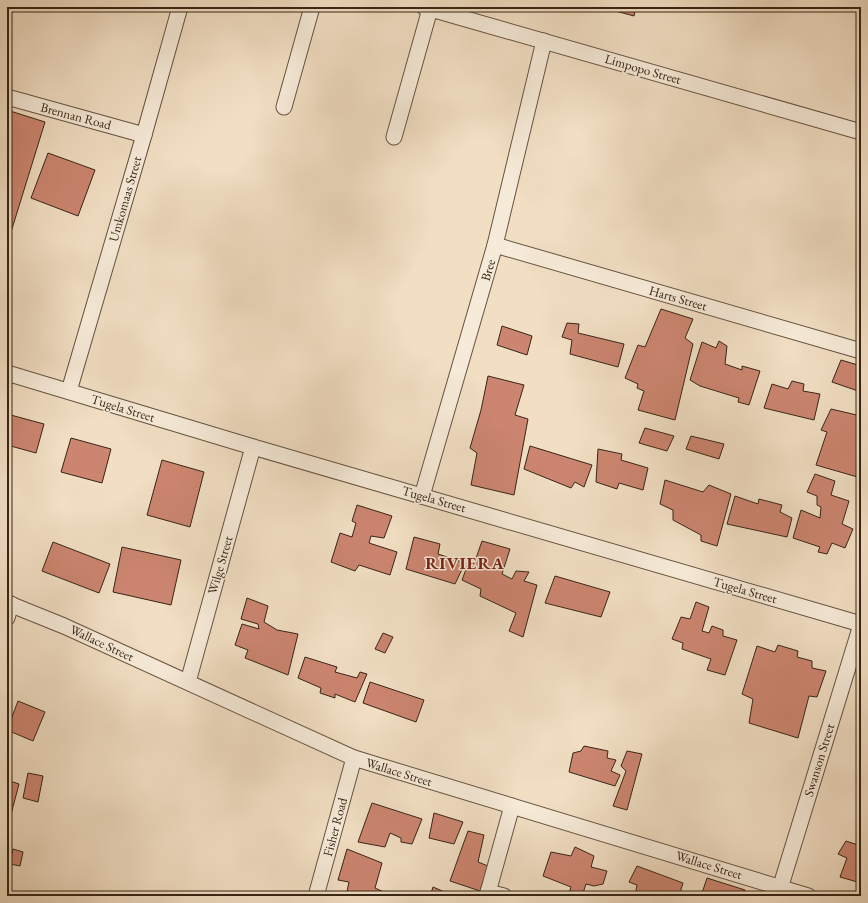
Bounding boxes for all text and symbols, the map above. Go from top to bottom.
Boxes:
street label: Limpopo Street [603,50,683,88]
street label: Brennan Road [39,98,114,134]
street label: Umkomaas Street [105,154,145,244]
street label: Bree [477,257,499,283]
street label: Harts Street [647,282,709,314]
street label: Tugela Street [89,390,157,426]
street label: Tugela Street [400,482,468,516]
street label: Wilge Street [204,534,236,596]
district label: RIVIERA [425,552,505,574]
street label: Tugela Street [711,573,779,607]
street label: Wallace Street [67,621,137,665]
street label: Swanson Street [800,721,838,799]
street label: Wallace Street [364,754,434,790]
street label: Fisher Road [319,795,351,858]
street label: Wallace Street [674,847,744,883]

